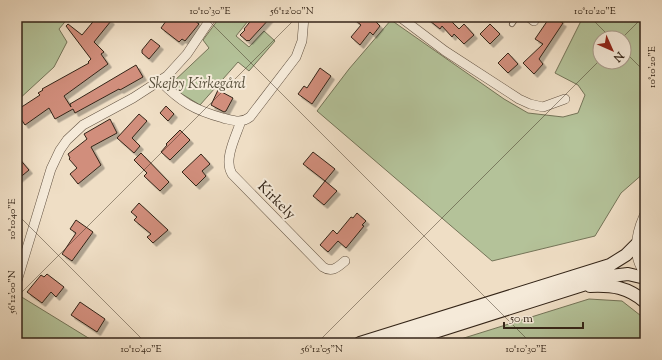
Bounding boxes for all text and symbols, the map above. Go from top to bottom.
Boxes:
text: 10°10'30"E [189,4,231,19]
text: 56°12'00"N [269,4,314,19]
text: 10°10'20"E [574,4,616,19]
north arrow [592,30,632,70]
text: 10°10'20"E [645,46,660,88]
text: N [609,47,628,65]
park label: Skejby Kirkegård [149,74,246,95]
street label: Kirkely [252,177,300,225]
text: 10°10'40"E [5,198,20,240]
text: 56°12'00"N [5,270,20,315]
scale bar [504,304,583,330]
text: 50 m [509,310,533,328]
text: 10°10'40"E [120,342,162,357]
text: 56°12'05"N [300,342,343,357]
text: 10°10'30"E [505,342,547,357]

